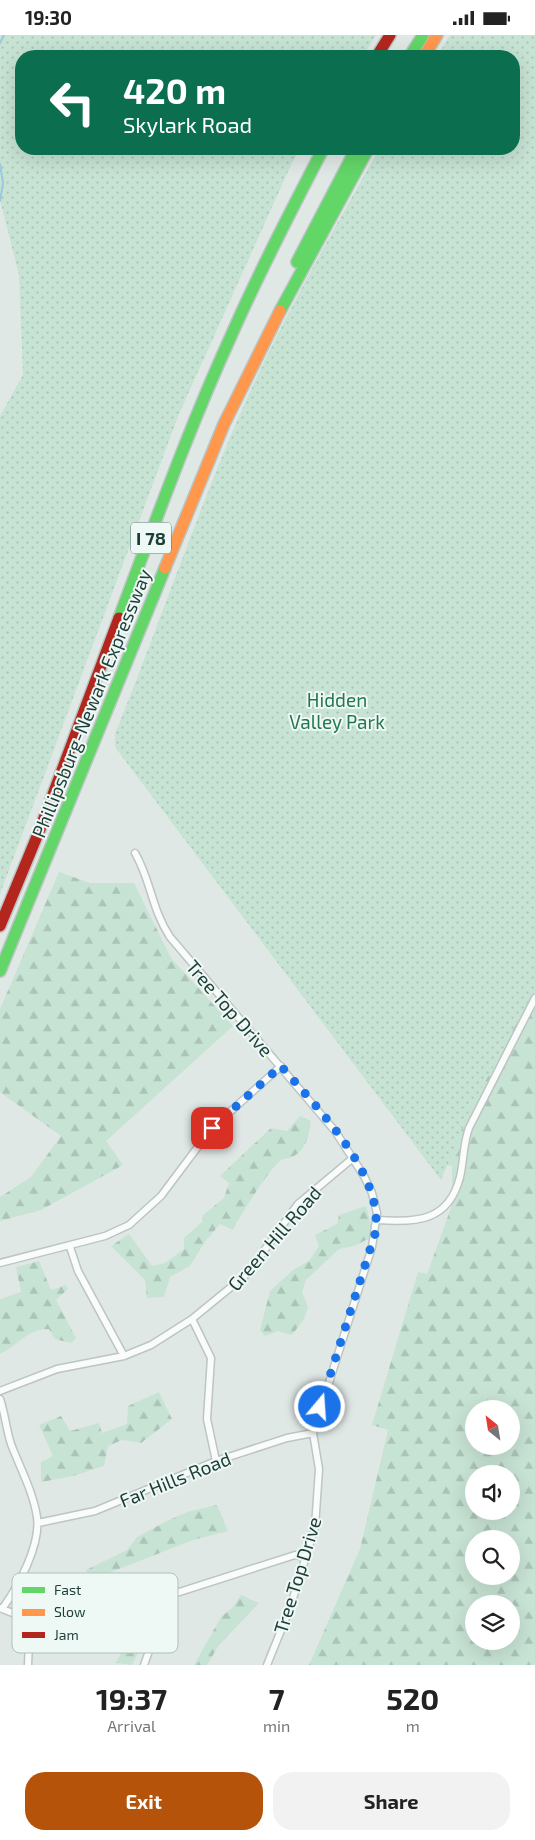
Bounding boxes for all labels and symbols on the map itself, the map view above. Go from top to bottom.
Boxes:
road number: I 78 [131,523,171,553]
street label: Phillipsburg-Newark Expressway [26,565,156,841]
park label: Hidden Valley Park [289,688,385,733]
street label: Tree Top Drive [182,955,278,1061]
pin [191,1107,233,1149]
street label: Green Hill Road [222,1181,326,1295]
position arrow [293,1380,345,1432]
north arrow [465,1400,520,1455]
street label: Far Hills Road [116,1446,234,1512]
street label: Tree Top Drive [268,1514,326,1636]
legend [12,1573,178,1653]
text: Fast [54,1581,81,1598]
text: Slow [54,1603,86,1620]
text: Jam [54,1626,79,1643]

